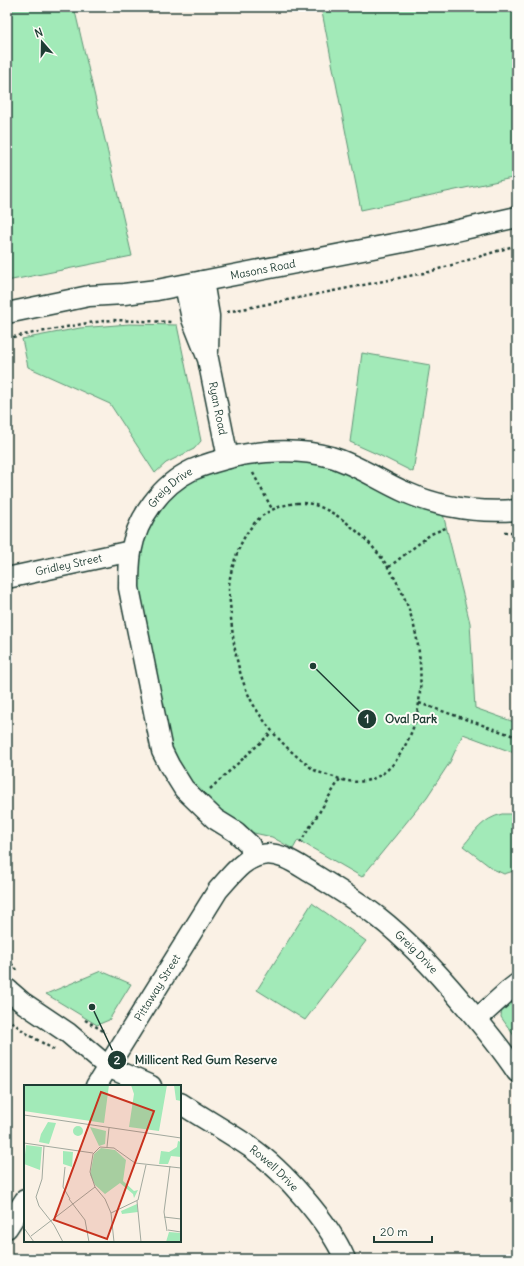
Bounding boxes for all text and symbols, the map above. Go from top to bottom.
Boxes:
north arrow [22,22,62,62]
text: N [33,25,45,40]
street label: Masons Road [229,256,297,283]
street label: Ryan Road [206,380,230,437]
street label: Greig Drive [145,464,195,511]
street label: Gridley Street [34,550,104,579]
callout: Oval Park [357,707,446,731]
text: 1 [365,711,369,726]
text: Oval Park [385,711,437,726]
street label: Greig Drive [392,927,441,976]
street label: Pittaway Street [131,951,183,1023]
callout: Millicent Red Gum Reserve [107,1048,285,1072]
text: 2 [114,1052,121,1067]
text: Millicent Red Gum Reserve [135,1052,278,1067]
inset map [24,1085,181,1242]
street label: Rowell Drive [247,1142,302,1194]
scale bar [374,1218,432,1244]
text: 20 m [380,1224,408,1239]

